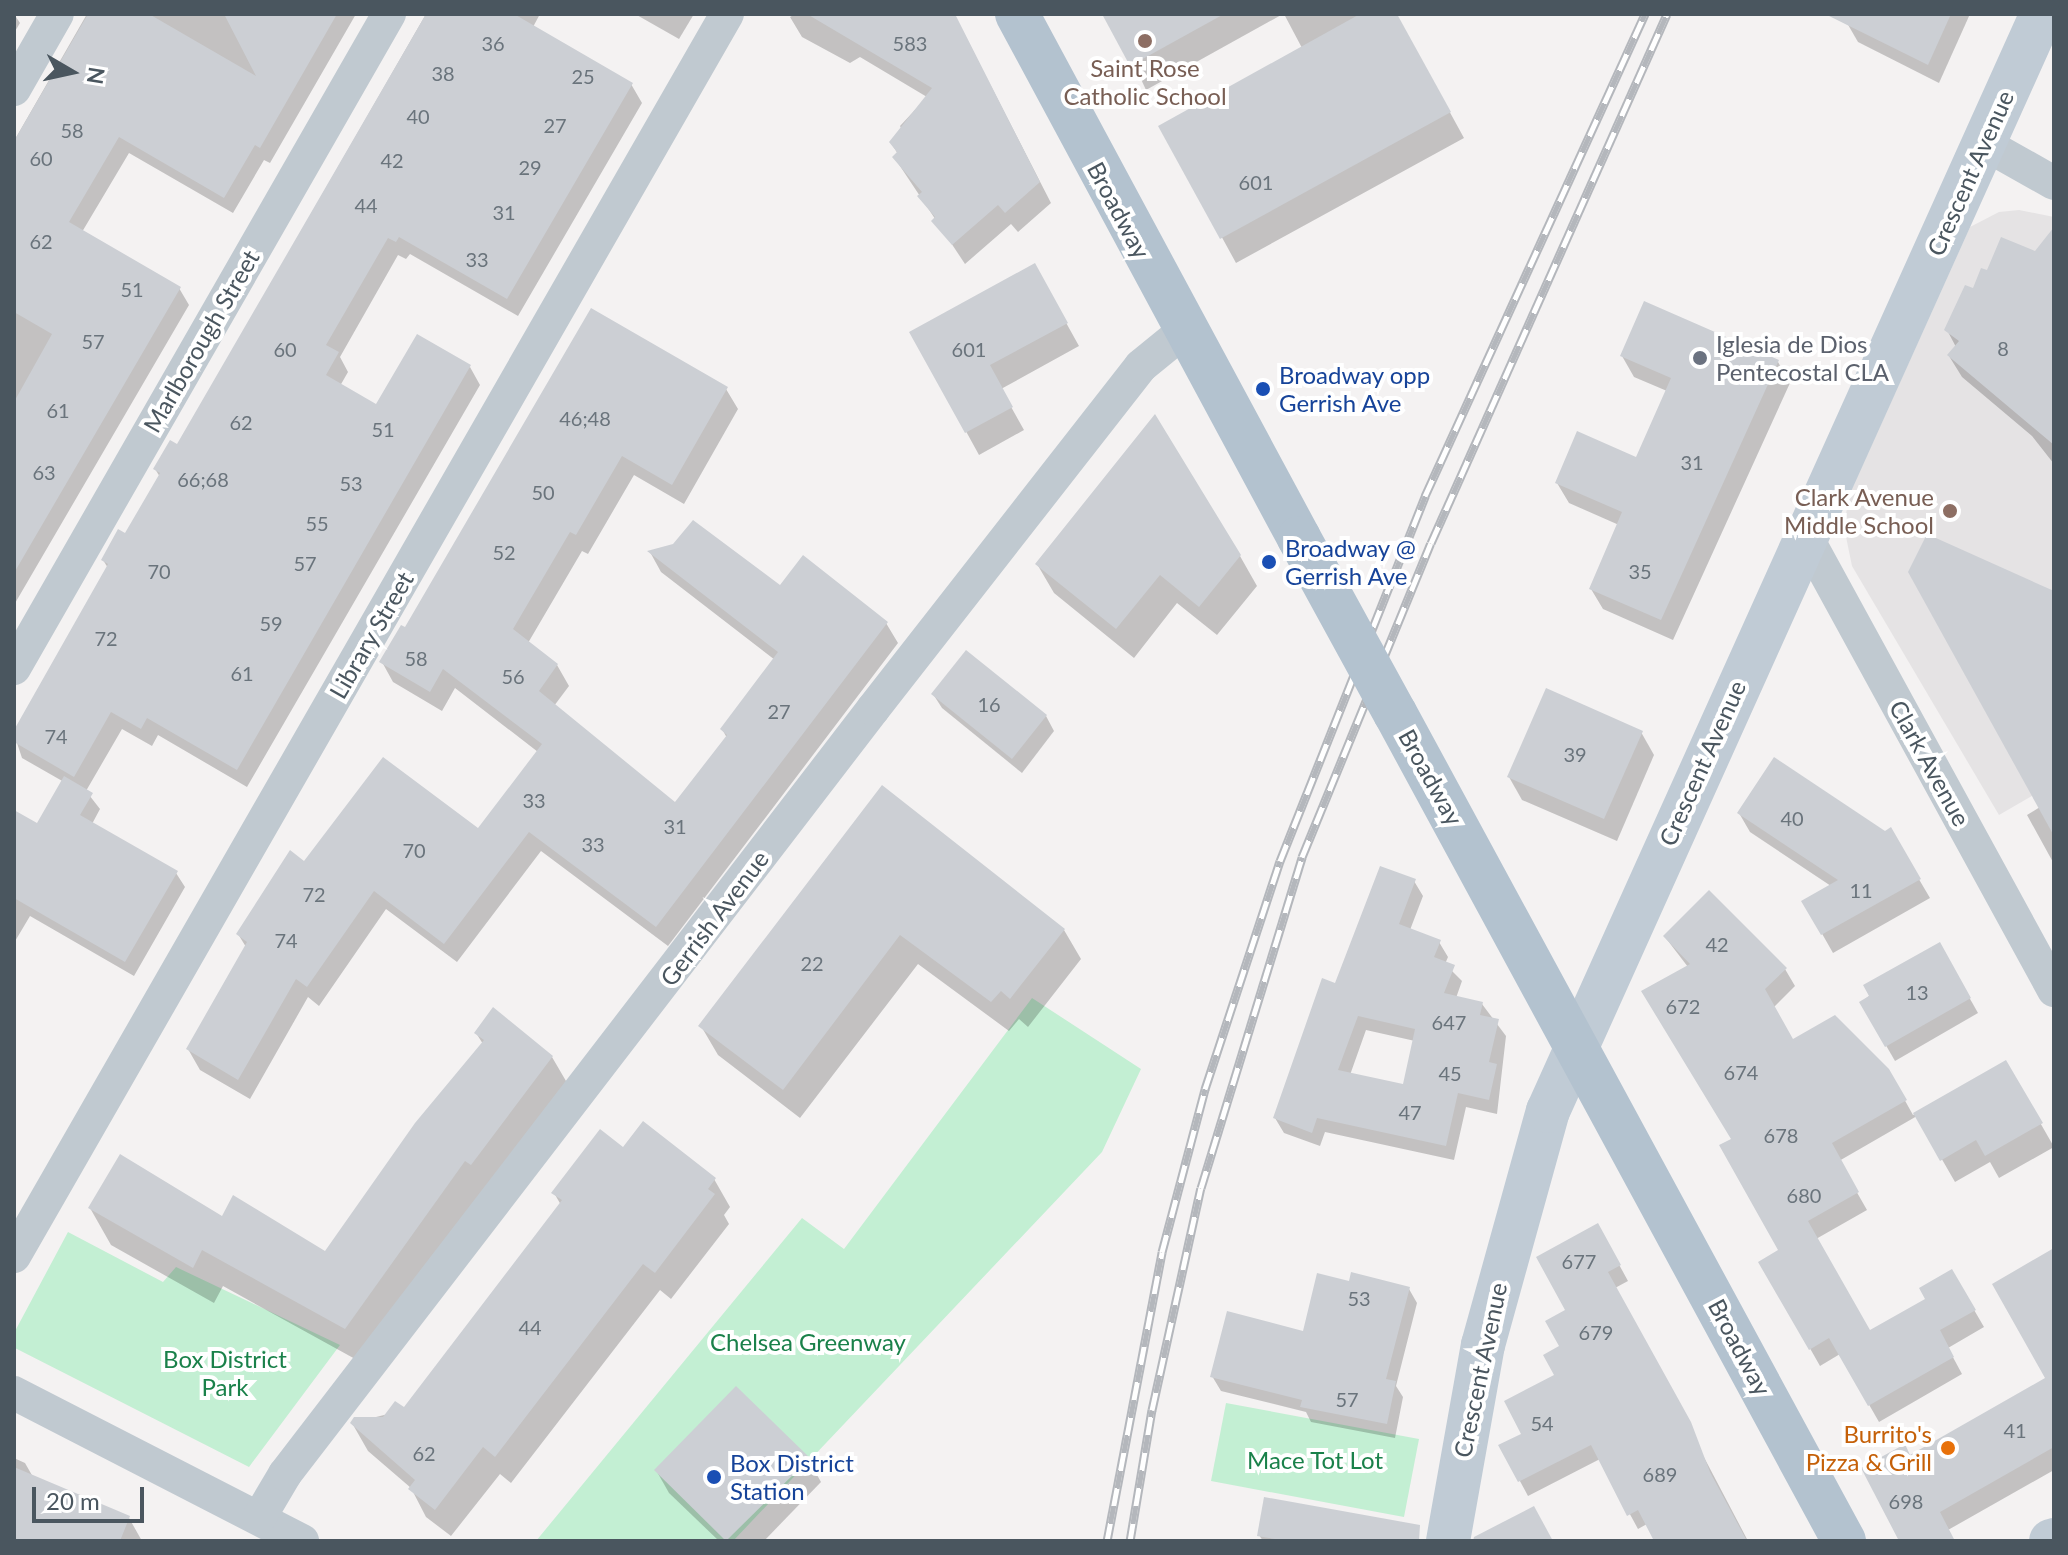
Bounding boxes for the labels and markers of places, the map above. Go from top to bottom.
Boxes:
marker: Saint Rose Catholic School [1136,32,1154,50]
place label: Saint Rose Catholic School [1063,54,1227,110]
place label: Iglesia de Dios Pentecostal CLA [1716,330,1889,386]
marker: Iglesia de Dios Pentecostal CLA [1691,349,1709,367]
place label: Broadway opp Gerrish Ave [1279,361,1431,417]
marker: Broadway opp Gerrish Ave [1254,380,1272,398]
place label: Clark Avenue Middle School [1784,483,1934,539]
marker: Clark Avenue Middle School [1941,502,1959,520]
place label: Broadway @ Gerrish Ave [1285,534,1416,590]
marker: Broadway @ Gerrish Ave [1260,553,1278,571]
place label: Burrito's Pizza & Grill [1806,1420,1932,1476]
marker: Burrito's Pizza & Grill [1939,1439,1957,1457]
place label: Box District Station [730,1449,854,1505]
marker: Box District Station [705,1468,723,1486]

